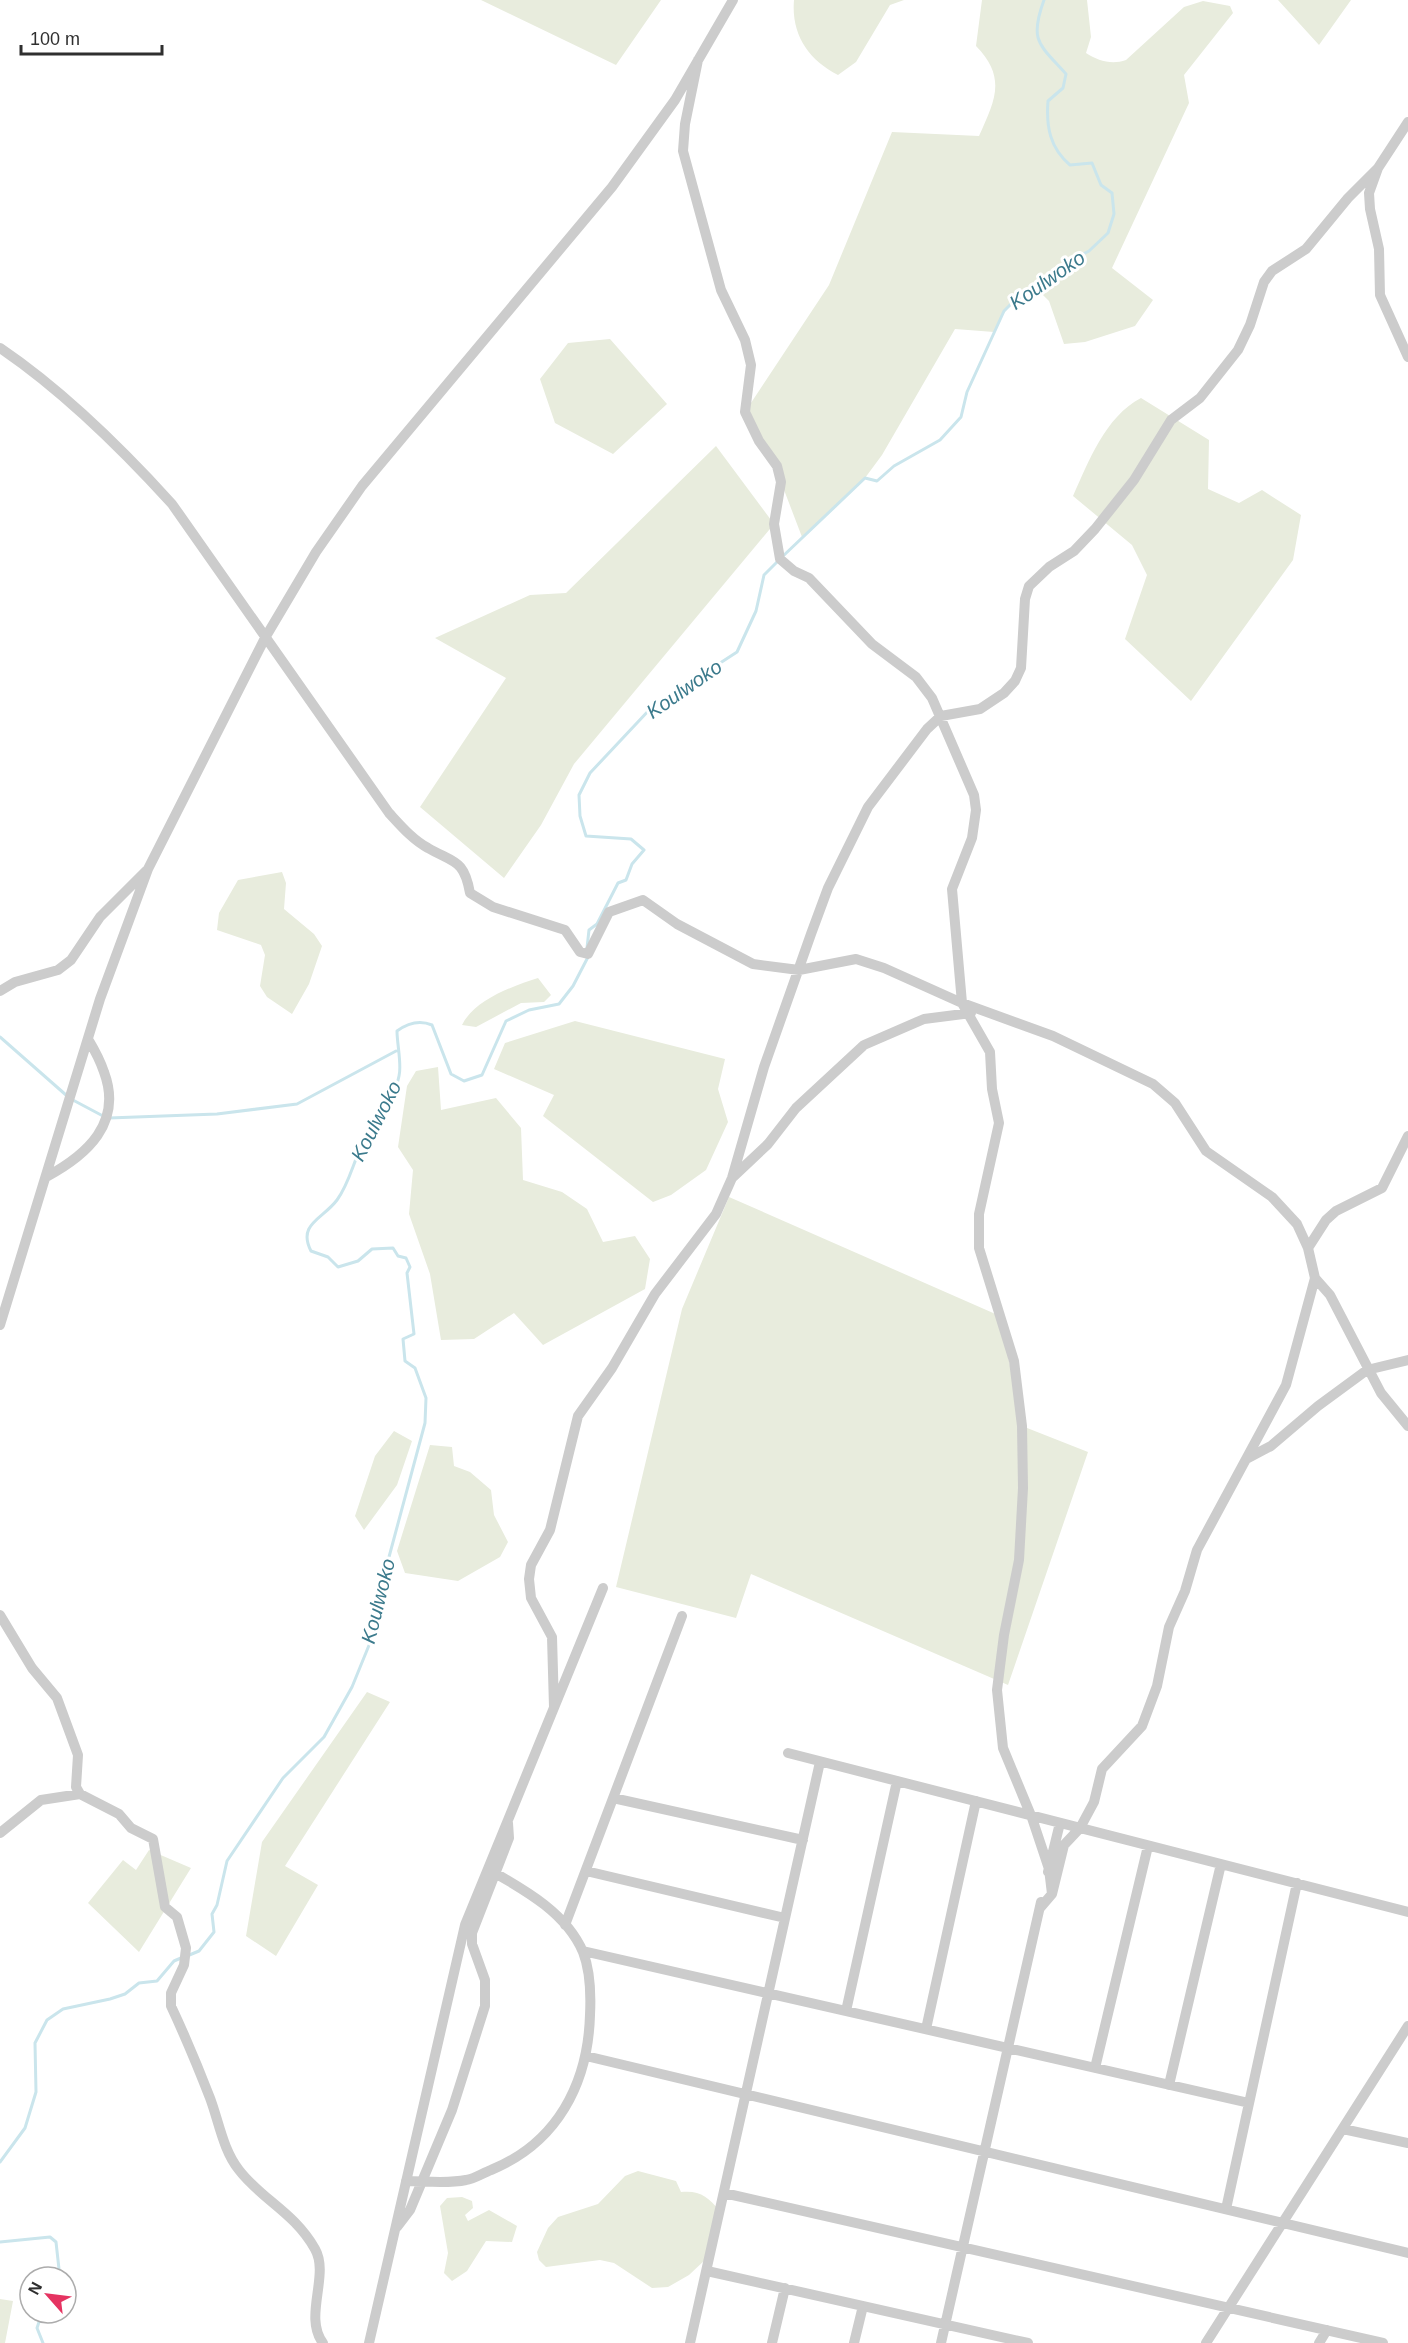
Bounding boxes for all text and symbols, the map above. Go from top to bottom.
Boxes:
scale bar [21,18,162,56]
text: 100 m [30,29,80,49]
water label: Koulwoko [1005,246,1089,314]
water label: Koulwoko [642,655,726,723]
water label: Koulwoko [347,1077,405,1165]
water label: Koulwoko [357,1556,399,1646]
north arrow [18,2265,78,2325]
text: N [25,2279,45,2297]

